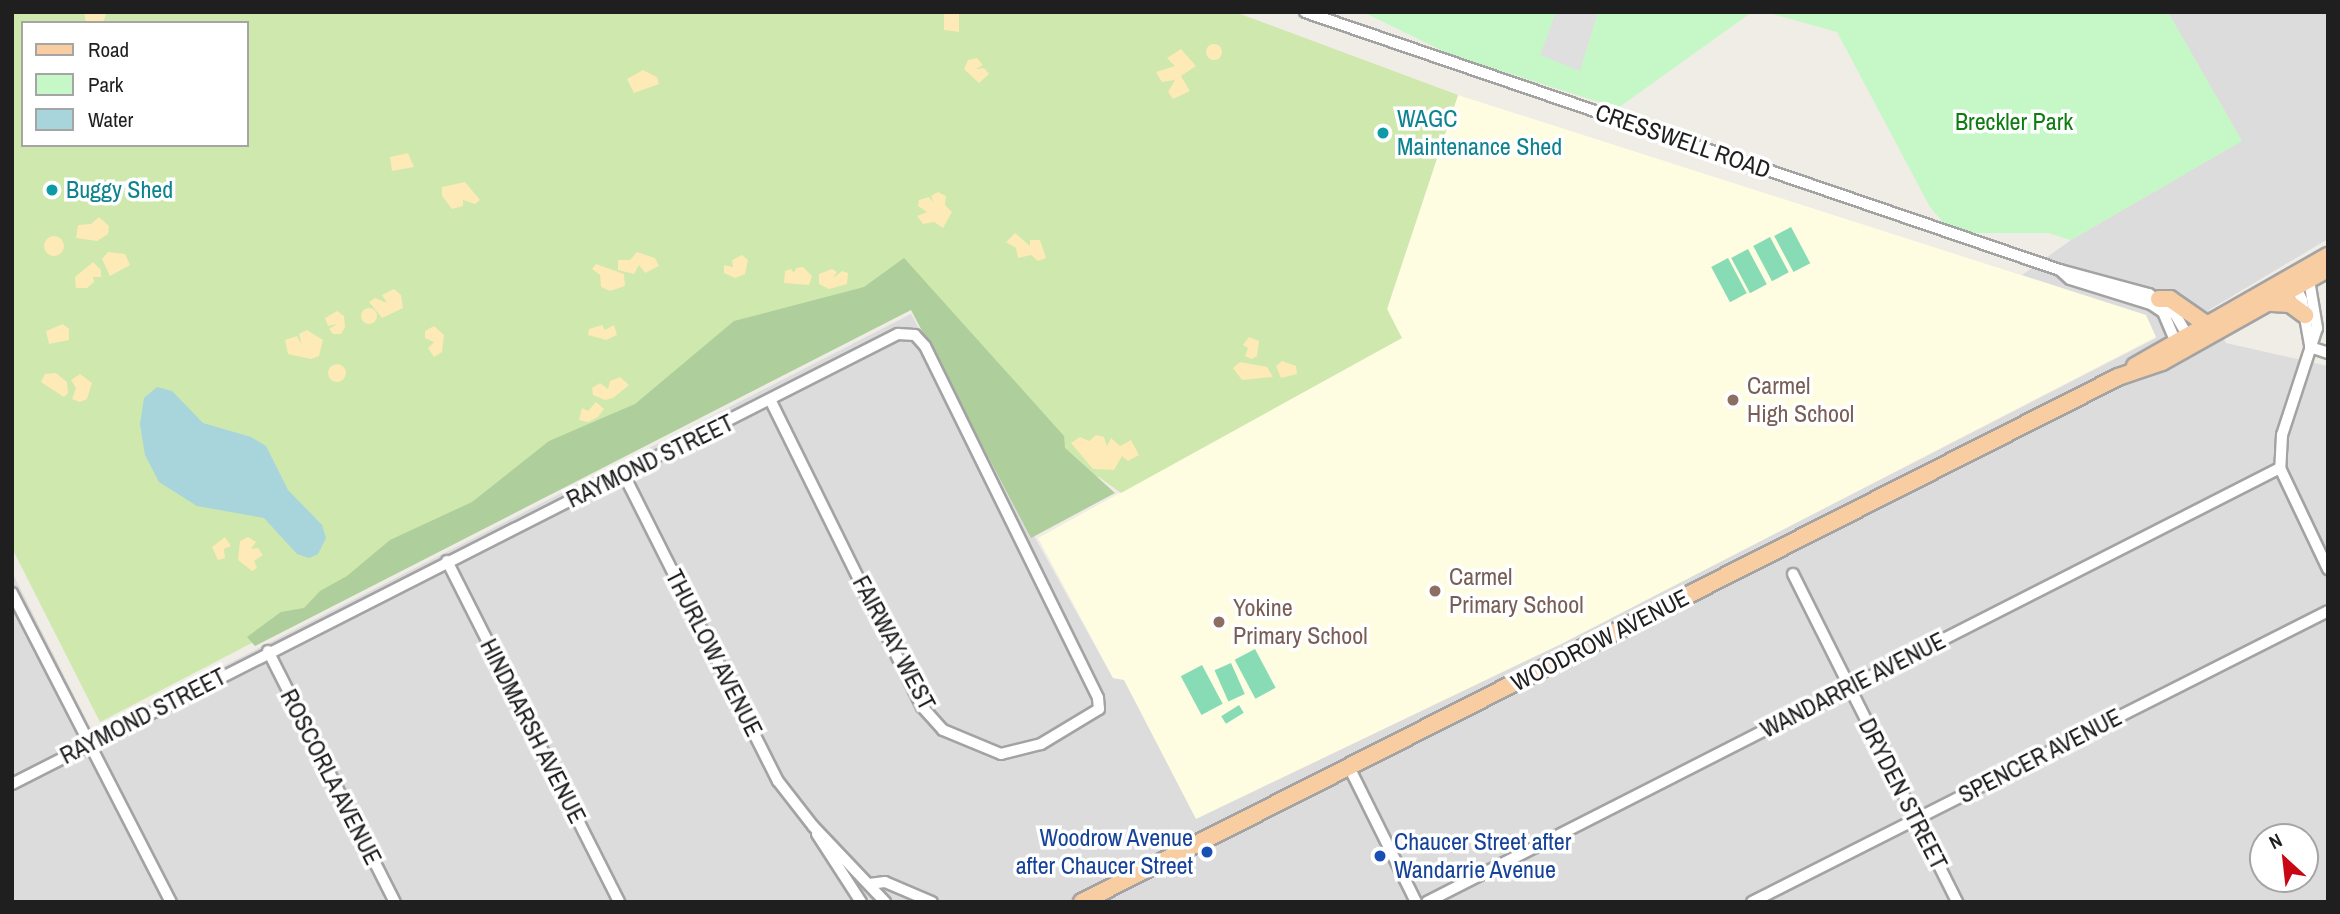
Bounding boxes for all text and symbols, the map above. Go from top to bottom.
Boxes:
legend [21,21,248,147]
text: Road [88,35,129,64]
text: Park [88,70,123,99]
street label: CRESSWELL ROAD [1591,97,1775,185]
text: Water [88,105,133,134]
place label: WAGC Maintenance Shed [1397,105,1562,161]
park label: Breckler Park [1955,108,2073,136]
marker: WAGC Maintenance Shed [1375,125,1391,141]
place label: Buggy Shed [66,176,173,204]
marker: Buggy Shed [44,182,60,198]
place label: Carmel High School [1747,372,1854,428]
marker: Carmel High School [1725,392,1741,408]
street label: RAYMOND STREET [562,408,738,514]
place label: Carmel Primary School [1449,563,1584,619]
street label: THURLOW AVENUE [659,564,769,742]
street label: FAIRWAY WEST [846,571,942,715]
marker: Carmel Primary School [1427,583,1443,599]
street label: WOODROW AVENUE [1506,583,1694,697]
place label: Yokine Primary School [1233,594,1368,650]
marker: Yokine Primary School [1211,614,1227,630]
street label: WANDARRIE AVENUE [1755,626,1951,744]
street label: HINDMARSH AVENUE [474,634,592,828]
street label: RAYMOND STREET [55,662,231,770]
street label: ROSCORLA AVENUE [274,683,388,871]
street label: SPENCER AVENUE [1953,702,2127,810]
street label: DRYDEN STREET [1853,714,1953,874]
north arrow [2249,823,2319,893]
place label: Woodrow Avenue after Chaucer Street [1016,824,1193,880]
text: N [2264,827,2286,855]
place label: Chaucer Street after Wandarrie Avenue [1394,828,1571,884]
marker: Woodrow Avenue after Chaucer Street [1199,844,1215,860]
marker: Chaucer Street after Wandarrie Avenue [1372,848,1388,864]

